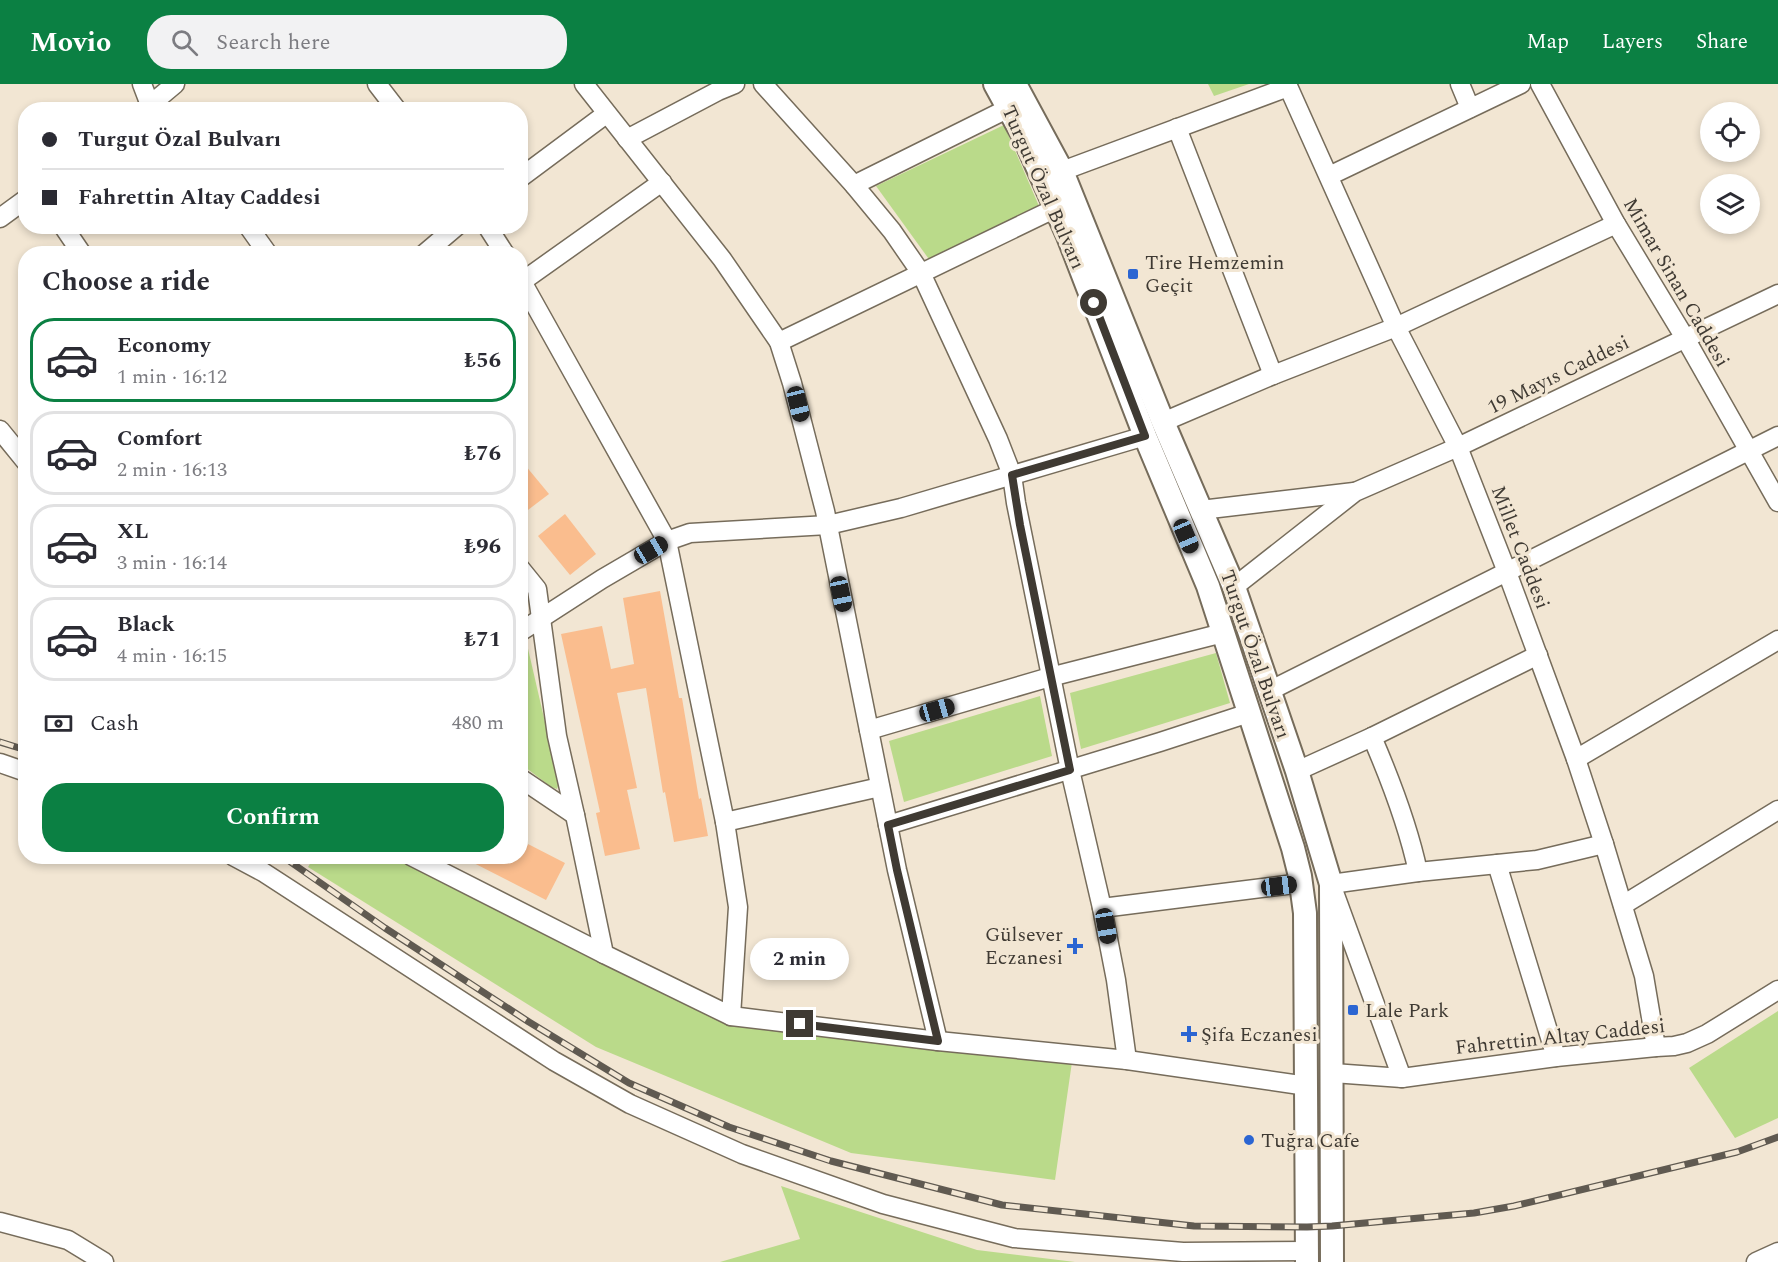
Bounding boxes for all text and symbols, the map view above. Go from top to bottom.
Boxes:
search box [147,15,567,69]
text: Movio [30,21,111,64]
icon: search [168,26,201,59]
text: Search here [216,26,330,59]
text: Map [1527,26,1569,58]
text: Layers [1602,26,1663,58]
text: Share [1696,26,1748,58]
street label: Turgut Özal Bulvarı [993,101,1093,274]
map controls [1700,102,1760,234]
button: locate [1700,102,1760,162]
text: Turgut Özal Bulvarı [78,123,281,156]
button: layers [1700,174,1760,234]
text: Fahrettin Altay Caddesi [78,181,320,214]
street label: Mimar Sinan Caddesi [1615,192,1737,373]
place label: Tire Hemzemin Geçit [1145,248,1284,301]
text: Choose a ride [42,261,210,303]
marker: Tire Hemzemin Geçit [1126,267,1140,281]
route start [1080,289,1107,316]
street label: 19 Mayıs Caddesi [1482,328,1634,422]
text: Economy [117,329,210,362]
icon: car [45,333,99,387]
text: ₺56 [464,344,501,377]
text: 1 min · 16:12 [117,362,227,392]
car [785,384,811,424]
text: Comfort [117,422,202,455]
icon: car [45,426,99,480]
text: ₺76 [464,437,501,470]
text: 2 min · 16:13 [117,455,227,485]
street label: Millet Caddesi [1483,481,1557,614]
text: XL [117,515,148,548]
car [1171,516,1201,556]
icon: car [45,519,99,573]
text: ₺96 [464,530,501,563]
car [631,533,671,567]
text: 3 min · 16:14 [117,548,227,578]
street label: Turgut Özal Bulvarı [1212,566,1298,743]
car [828,575,854,613]
text: Black [117,608,175,641]
icon: car [45,612,99,666]
text: ₺71 [464,623,501,656]
text: 4 min · 16:15 [117,641,227,671]
car [917,696,957,724]
icon: cash [42,707,75,740]
text: Cash [90,707,139,740]
text: 480 m [452,708,504,738]
button: Confirm [42,783,504,852]
car [1260,875,1298,897]
car [1094,907,1118,945]
place label: Gülsever Eczanesi [985,920,1063,973]
callout: 2 min [750,937,850,979]
marker: Gülsever Eczanesi [1068,939,1082,953]
text: 2 min [773,944,826,974]
place label: Lale Park [1365,996,1449,1026]
marker: Lale Park [1346,1003,1360,1017]
route end [786,1010,813,1037]
street label: Fahrettin Altay Caddesi [1454,1011,1667,1063]
place label: Şifa Eczanesi [1201,1020,1318,1050]
marker: Şifa Eczanesi [1182,1027,1196,1041]
place label: Tuğra Cafe [1261,1126,1360,1156]
marker: Tuğra Cafe [1242,1133,1256,1147]

